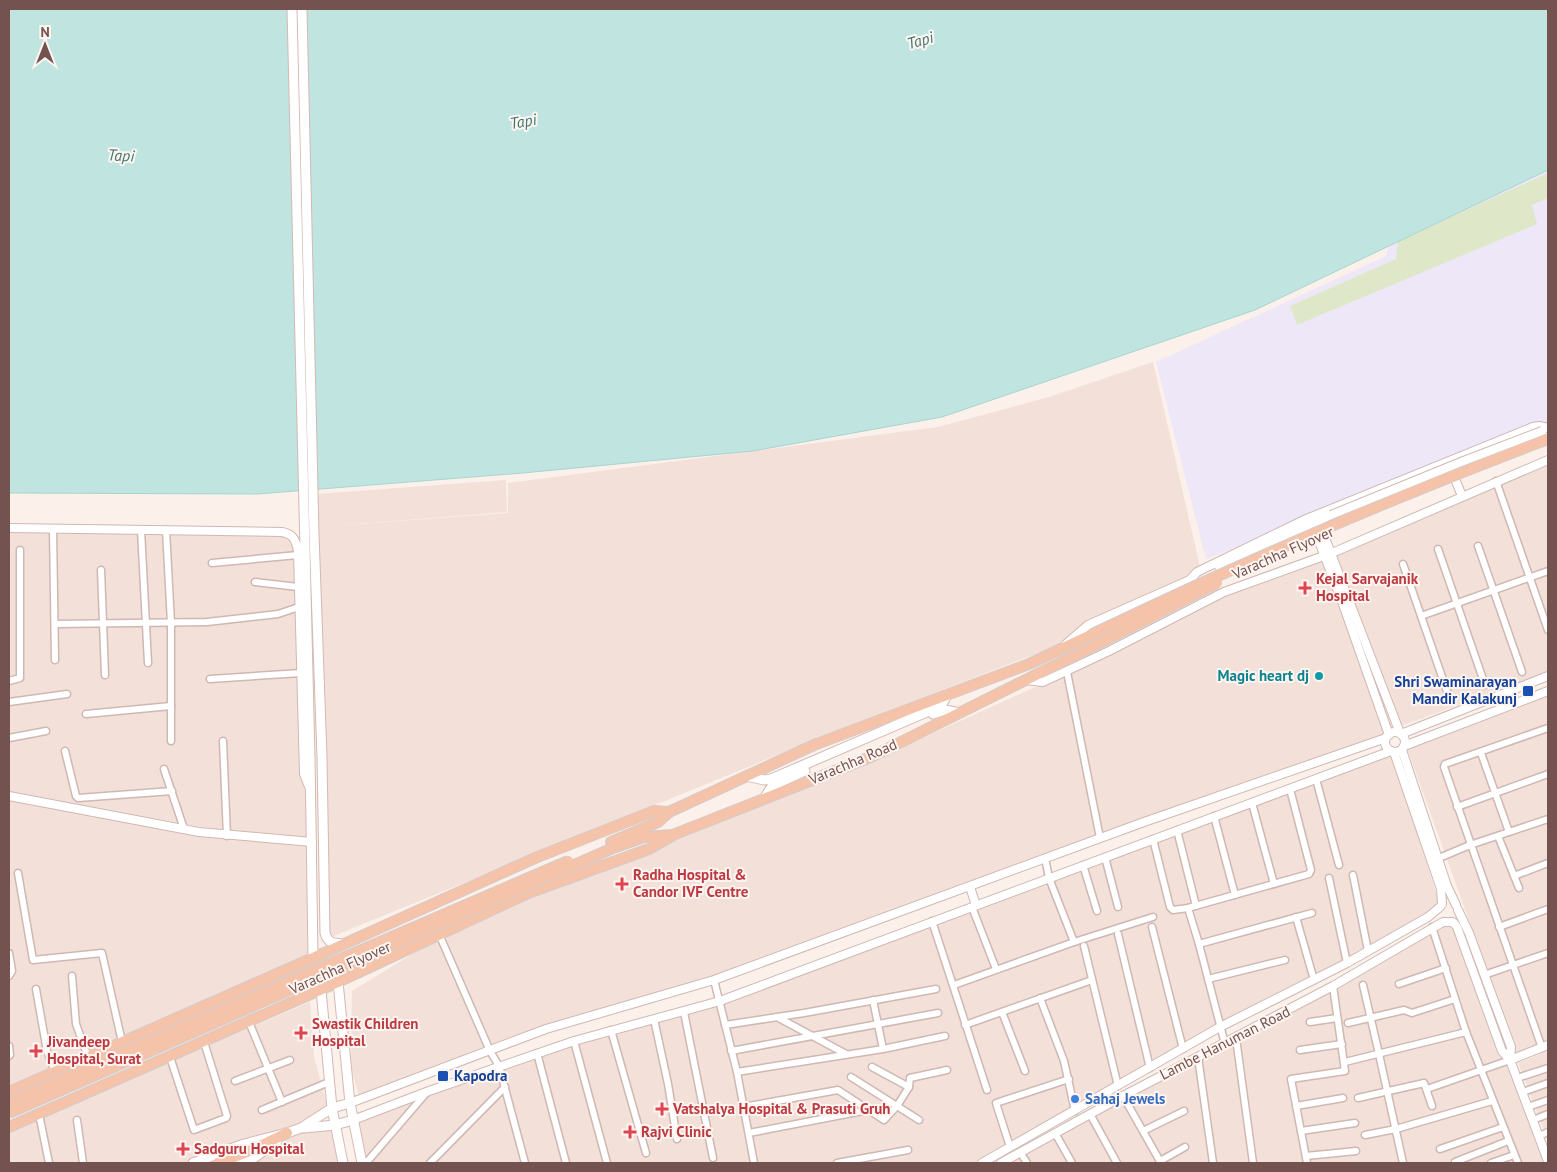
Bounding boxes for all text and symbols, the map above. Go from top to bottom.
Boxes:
north arrow [20,20,70,70]
text: N [40,23,50,41]
water label: Tapi [904,26,936,53]
water label: Tapi [508,109,539,133]
water label: Tapi [107,144,136,166]
street label: Varachha Flyover [1228,522,1336,584]
place label: Kejal Sarvajanik Hospital [1316,569,1419,605]
marker: Kejal Sarvajanik Hospital [1298,581,1312,595]
place label: Magic heart dj [1217,666,1309,685]
marker: Magic heart dj [1313,670,1325,682]
place label: Shri Swaminarayan Mandir Kalakunj [1394,672,1517,708]
marker: Shri Swaminarayan Mandir Kalakunj [1521,684,1535,698]
street label: Varachha Road [805,734,900,789]
place label: Radha Hospital & Candor IVF Centre [633,865,749,901]
marker: Radha Hospital & Candor IVF Centre [615,877,629,891]
street label: Varachha Flyover [285,937,393,999]
street label: Lambe Hanuman Road [1156,1001,1293,1084]
place label: Swastik Children Hospital [312,1014,418,1050]
marker: Swastik Children Hospital [294,1026,308,1040]
place label: Jivandeep Hospital, Surat [46,1032,142,1068]
marker: Jivandeep Hospital, Surat [29,1044,43,1058]
place label: Kapodra [454,1066,507,1085]
marker: Kapodra [436,1069,450,1083]
place label: Sahaj Jewels [1085,1089,1165,1108]
marker: Sahaj Jewels [1069,1093,1081,1105]
place label: Vatshalya Hospital & Prasuti Gruh [672,1099,891,1118]
marker: Vatshalya Hospital & Prasuti Gruh [655,1102,669,1116]
place label: Rajvi Clinic [641,1122,712,1141]
marker: Rajvi Clinic [623,1125,637,1139]
place label: Sadguru Hospital [194,1139,305,1158]
marker: Sadguru Hospital [176,1142,190,1156]

